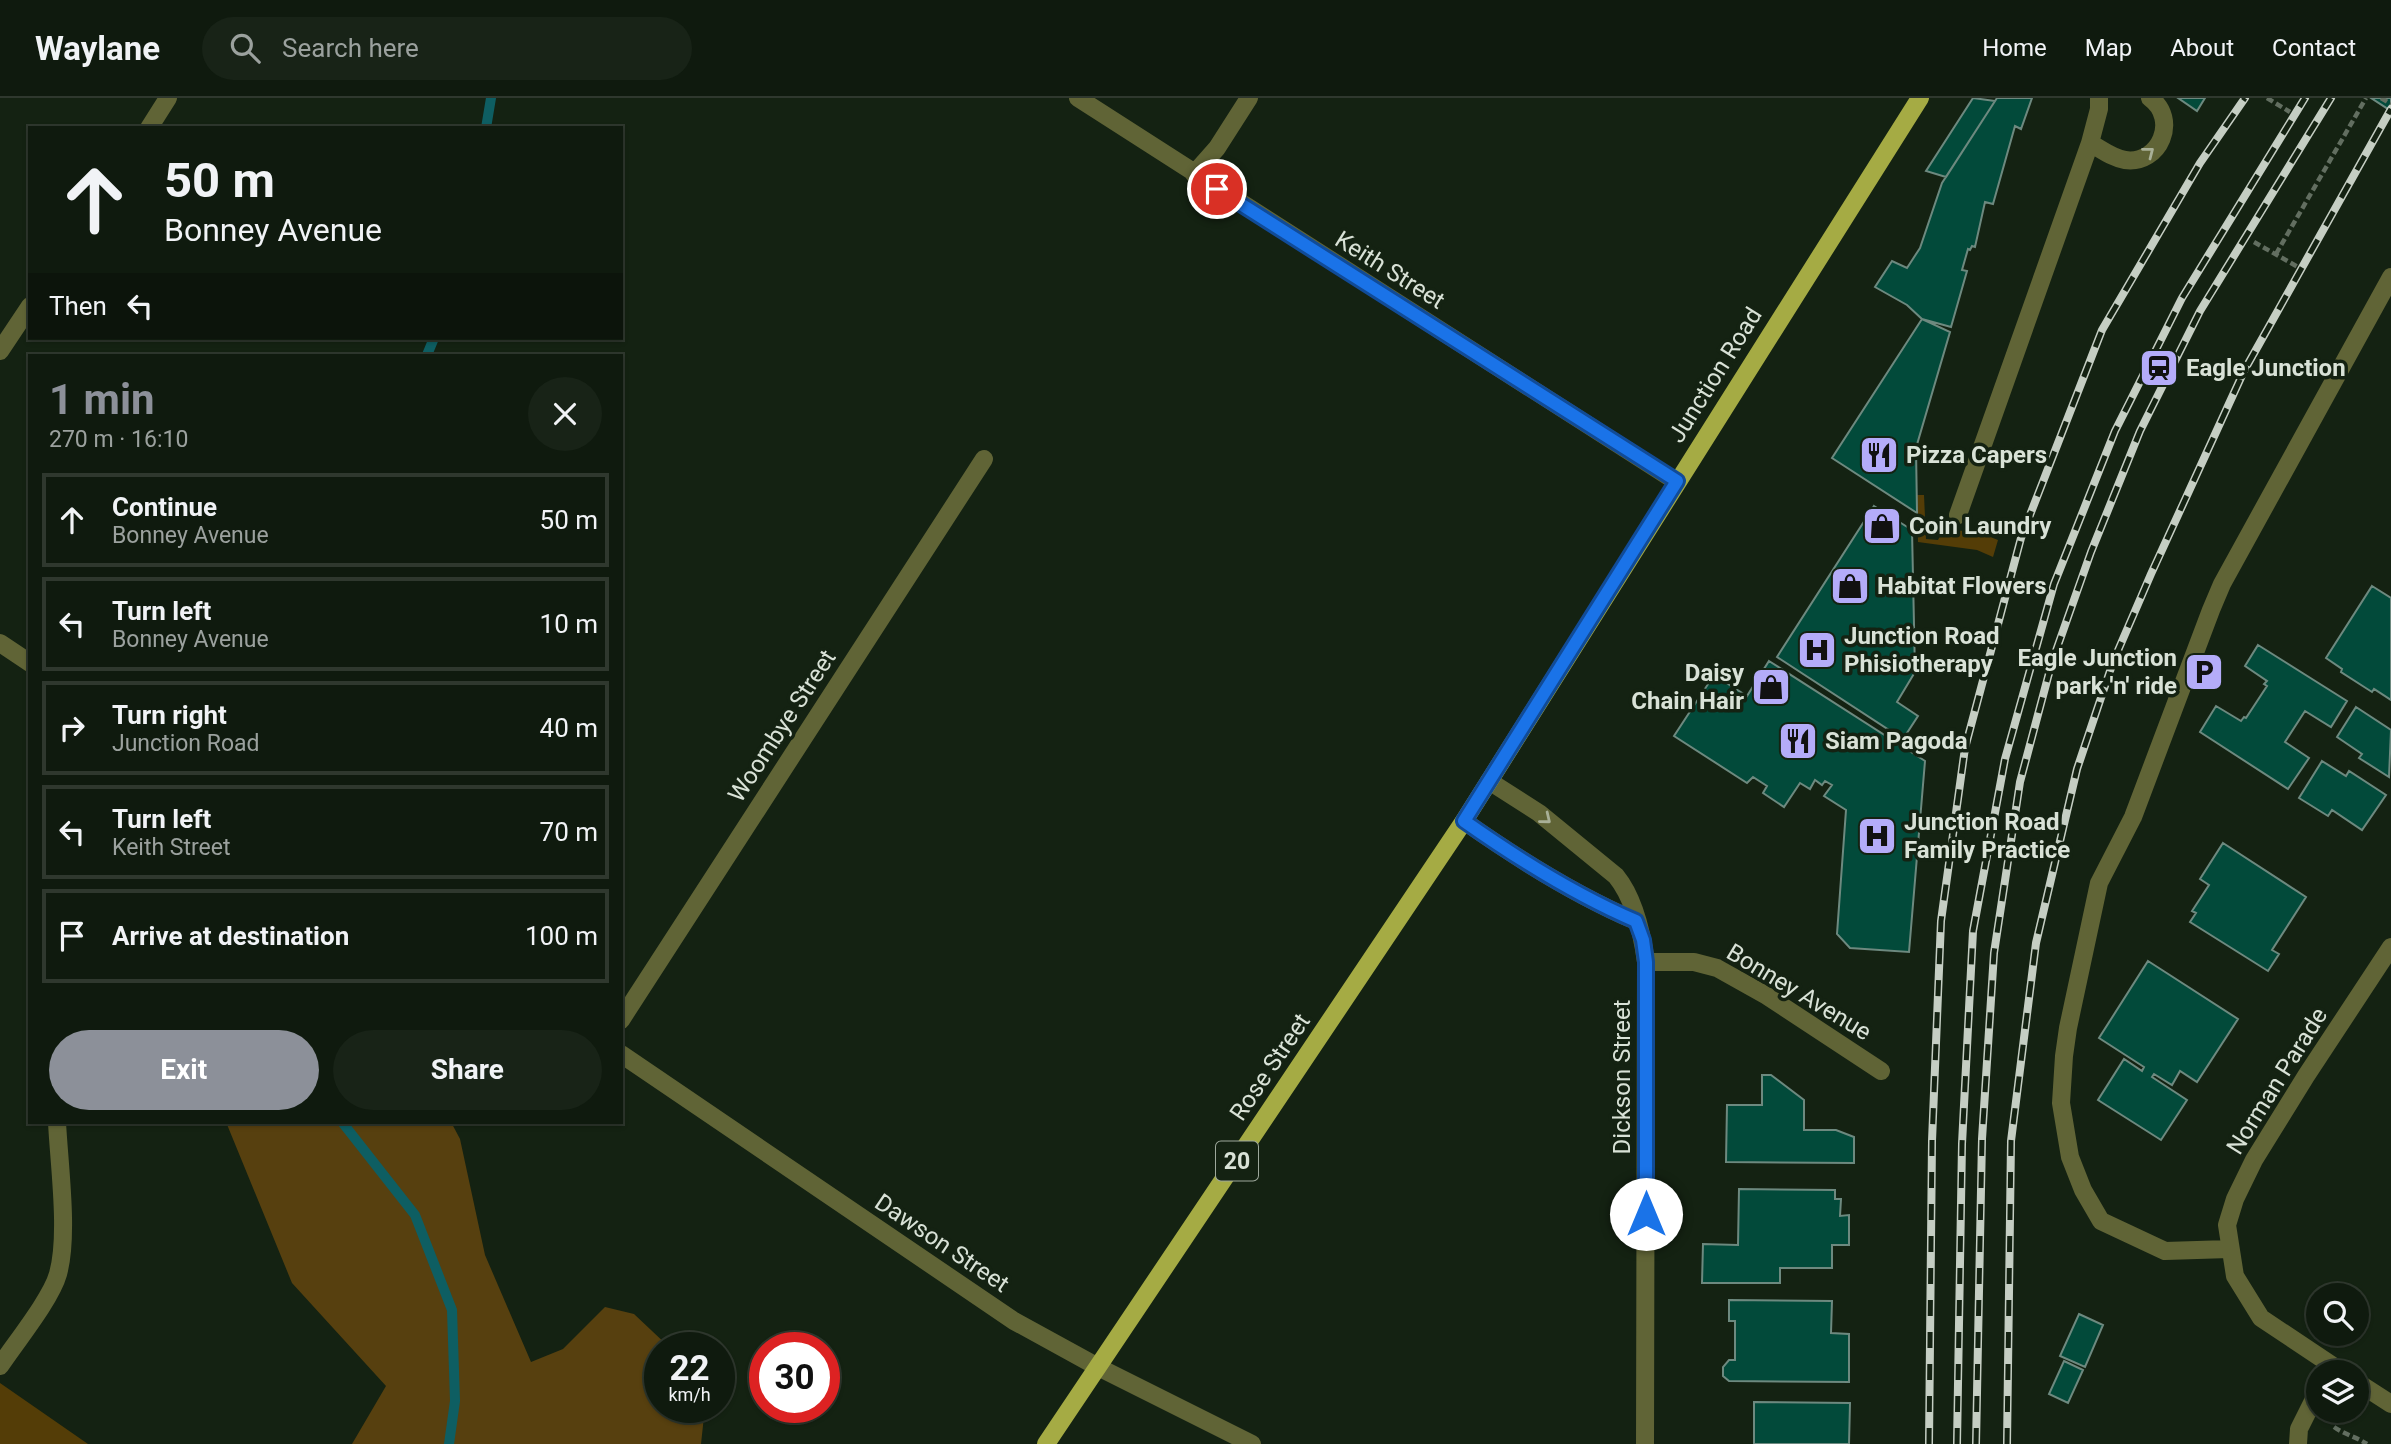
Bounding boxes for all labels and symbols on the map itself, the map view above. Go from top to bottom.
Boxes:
one-way arrow [2142,148,2154,161]
pin [1187,159,1247,219]
street label: Keith Street [1330,225,1450,315]
street label: Junction Road [1662,302,1768,448]
station icon: Eagle Junction [2138,347,2180,389]
place label: Eagle Junction [2186,354,2346,382]
restaurant icon: Pizza Capers [1858,434,1900,476]
place label: Pizza Capers [1906,441,2047,469]
shop icon: Coin Laundry [1861,505,1903,547]
place label: Coin Laundry [1909,512,2052,540]
shop icon: Habitat Flowers [1829,565,1871,607]
place label: Habitat Flowers [1877,572,2046,600]
place label: Junction Road Phisiotherapy [1844,622,2000,678]
hospital icon: Junction Road Phisiotherapy [1796,629,1838,671]
street label: Woombye Street [722,644,842,807]
place label: Eagle Junction park 'n' ride [2017,644,2177,700]
parking icon: Eagle Junction park 'n' ride [2183,651,2225,693]
place label: Daisy Chain Hair [1631,659,1745,715]
shop icon: Daisy Chain Hair [1750,666,1792,708]
restaurant icon: Siam Pagoda [1777,720,1819,762]
place label: Siam Pagoda [1825,727,1968,755]
place label: Junction Road Family Practice [1904,808,2070,864]
one-way arrow [1538,810,1550,823]
hospital icon: Junction Road Family Practice [1856,815,1898,857]
street label: Bonney Avenue [1722,938,1876,1046]
street label: Dickson Street [1608,999,1636,1154]
street label: Norman Parade [2221,1003,2333,1159]
street label: Rose Street [1224,1008,1316,1126]
road number: 20 [1216,1142,1258,1180]
position arrow [1609,1177,1683,1251]
street label: Dawson Street [870,1188,1014,1298]
speed limit sign: 30 [749,1332,840,1423]

